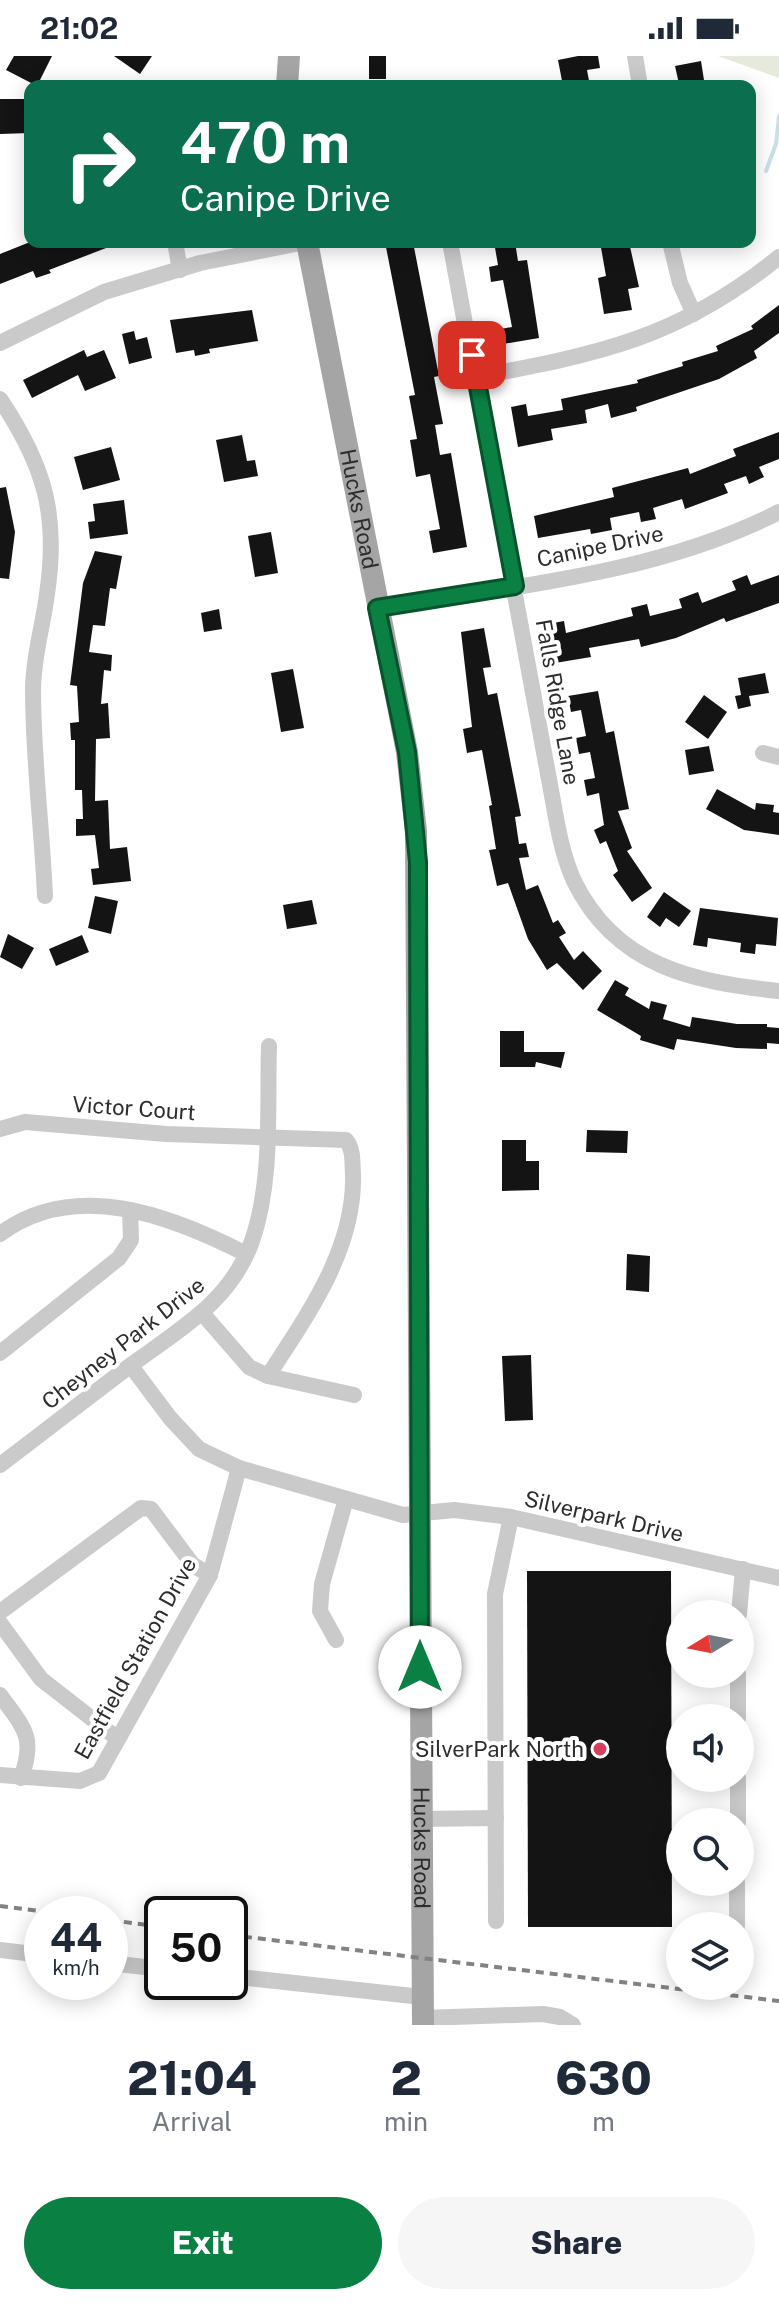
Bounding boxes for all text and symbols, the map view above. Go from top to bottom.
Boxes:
text: 21:02 [40,10,118,46]
text: 470 m [180,110,350,176]
icon: right [48,112,152,216]
text: Canipe Drive [180,177,391,219]
pin [438,321,506,389]
icon: arrive [450,333,494,377]
street label: Hucks Road [335,447,384,571]
street label: Canipe Drive [534,520,666,572]
street label: Falls Ridge Lane [531,617,585,787]
street label: Victor Court [71,1091,197,1125]
street label: Cheyney Park Drive [37,1272,209,1414]
street label: Silverpark Drive [522,1485,686,1547]
street label: Eastfield Station Drive [69,1553,201,1763]
north arrow [666,1600,754,1688]
map controls [666,1600,754,2000]
position arrow [378,1625,462,1709]
button: sound [666,1704,754,1792]
place label: SilverPark North [415,1736,584,1762]
marker: SilverPark North [591,1740,609,1758]
street label: Hucks Road [409,1787,435,1909]
button: search [666,1808,754,1896]
speed limit sign: 50 [144,1896,248,2000]
button: layers [666,1912,754,2000]
text: 44 [50,1914,102,1961]
text: km/h [52,1956,100,1980]
text: 21:04 [127,2049,257,2106]
text: 2 [390,2049,422,2106]
text: 630 [555,2049,652,2106]
text: Arrival [152,2106,232,2137]
text: min [384,2106,428,2137]
text: m [592,2106,615,2137]
button: Exit [24,2197,382,2289]
button: Share [398,2197,755,2289]

